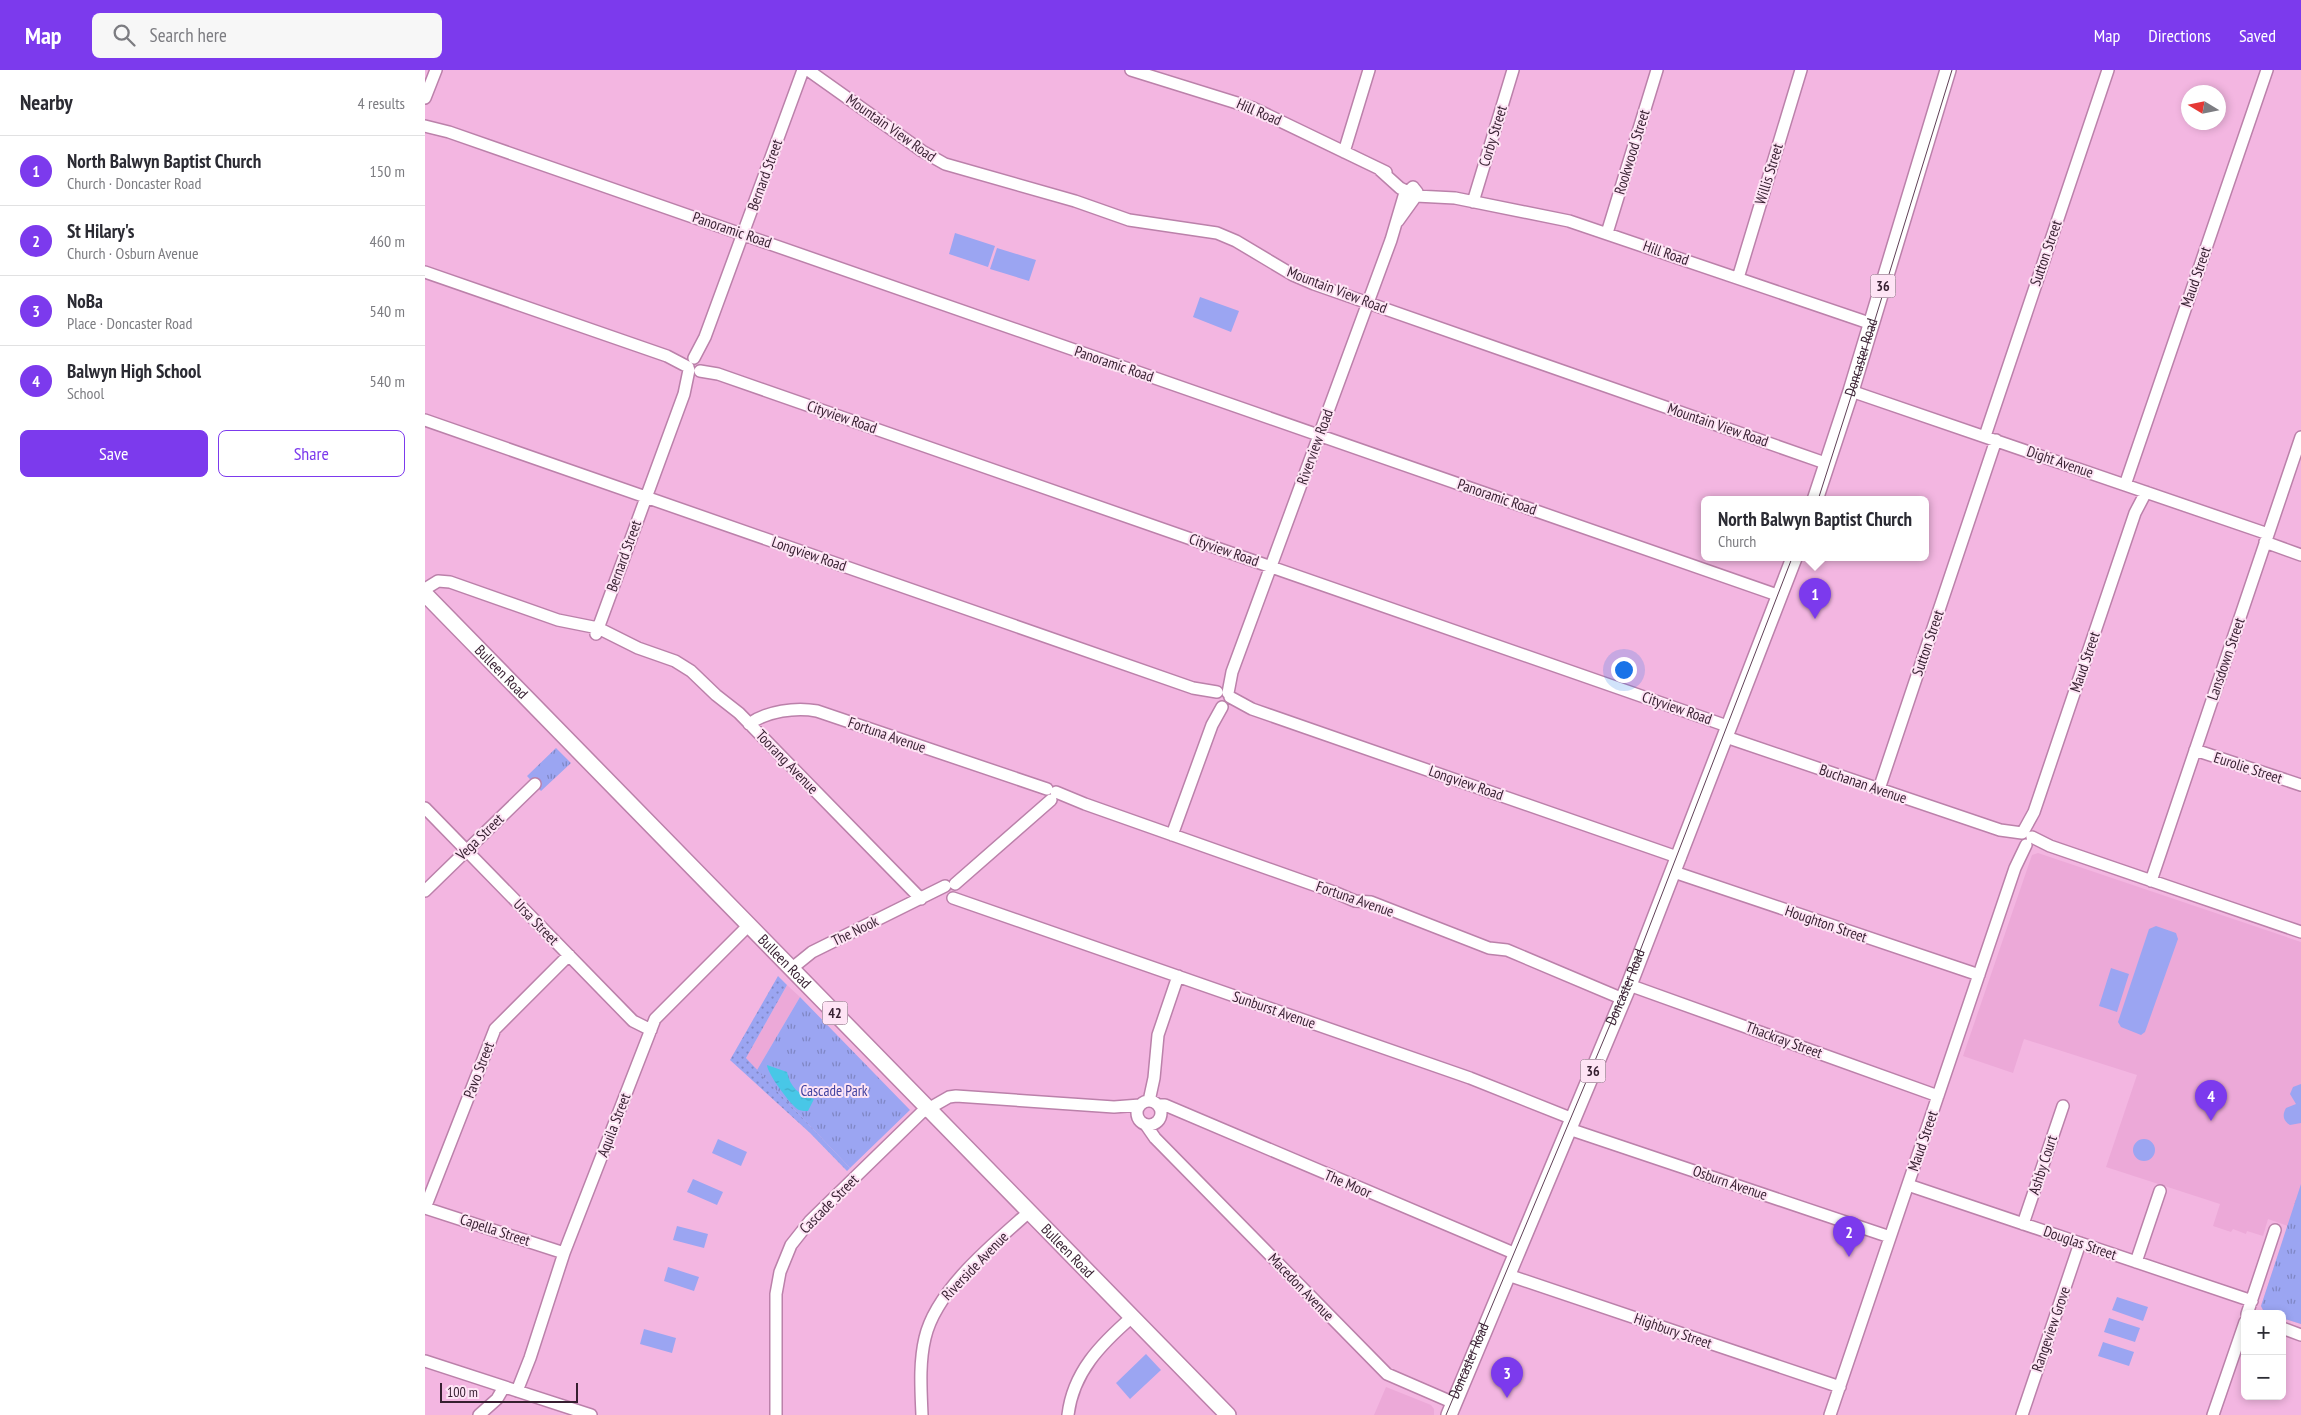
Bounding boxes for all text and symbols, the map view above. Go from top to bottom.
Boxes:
search box [92,13,442,58]
text: Map [25,20,62,51]
icon: search [110,21,138,49]
text: Search here [150,23,227,47]
text: Map [2094,24,2120,47]
text: Directions [2148,24,2211,47]
text: Saved [2239,24,2276,47]
north arrow [2181,85,2226,130]
text: Nearby [20,89,73,116]
street label: Mountain View Road [843,90,940,166]
text: 4 results [358,93,405,113]
street label: Hill Road [1234,94,1285,129]
street label: Corby Street [1474,103,1511,169]
street label: Rookwood Street [1610,107,1653,197]
street label: Bernard Street [743,136,786,213]
street label: Willis Street [1750,141,1787,207]
text: North Balwyn Baptist Church [67,149,261,173]
text: 1 [32,161,40,181]
text: 150 m [370,161,405,181]
text: Church · Doncaster Road [67,173,201,193]
street label: Panoramic Road [690,207,774,252]
street label: Sutton Street [2025,217,2066,288]
text: St Hilary's [67,219,134,243]
text: 2 [32,231,40,251]
text: 460 m [370,231,405,251]
street label: Hill Road [1641,236,1692,269]
text: Church · Osburn Avenue [67,243,199,263]
street label: Maud Street [2176,244,2215,310]
street label: Mountain View Road [1285,262,1390,317]
road number: 36 [1871,275,1895,298]
text: NoBa [67,289,103,313]
text: 3 [32,301,40,321]
text: 540 m [370,301,405,321]
text: Place · Doncaster Road [67,313,192,333]
street label: Doncaster Road [1840,316,1881,399]
street label: Panoramic Road [1072,341,1156,386]
text: Balwyn High School [67,359,201,383]
text: 4 [32,371,40,391]
text: 540 m [370,371,405,391]
text: School [67,383,104,403]
street label: Cityview Road [805,396,880,437]
street label: Mountain View Road [1665,398,1771,451]
street label: Riverview Road [1292,406,1337,487]
button: Save [20,430,208,477]
button: Share [218,430,405,477]
street label: Dight Avenue [2024,441,2096,482]
street label: Panoramic Road [1455,474,1539,519]
popup [1701,496,1929,561]
text: North Balwyn Baptist Church [1718,507,1912,531]
street label: Bernard Street [602,517,645,594]
street label: Cityview Road [1187,529,1262,570]
text: Church [1718,531,1756,551]
street label: Longview Road [769,532,849,575]
pin: 1 [1799,578,1831,619]
street label: Sutton Street [1907,607,1948,678]
street label: Lansdown Street [2203,615,2249,703]
street label: Maud Street [2065,629,2104,695]
street label: Bulleen Road [471,641,532,703]
your location [1611,657,1637,683]
street label: Cityview Road [1640,687,1715,728]
street label: Fortuna Avenue [846,712,929,757]
street label: Toorang Avenue [752,726,823,798]
street label: Eurolie Street [2212,748,2285,787]
street label: Buchanan Avenue [1817,760,1909,807]
street label: Longview Road [1426,761,1506,804]
street label: Vega Street [451,809,507,865]
street label: Fortuna Avenue [1314,876,1397,921]
street label: Ursa Street [510,894,563,949]
street label: Houghton Street [1783,901,1870,946]
street label: The Nook [828,911,881,950]
street label: Bulleen Road [754,930,815,992]
street label: Doncaster Road [1601,946,1649,1028]
street label: Sunburst Avenue [1230,986,1318,1033]
road number: 42 [823,1001,847,1024]
street label: Thackray Street [1743,1017,1825,1062]
street label: Pavo Street [459,1039,498,1101]
road number: 36 [1581,1059,1605,1082]
pin: 4 [2195,1080,2227,1121]
park label: Cascade Park [800,1081,868,1100]
street label: Aquila Street [593,1090,634,1159]
street label: Maud Street [1903,1108,1942,1174]
street label: Ashby Court [2024,1133,2061,1197]
street label: Osburn Avenue [1690,1161,1770,1204]
street label: The Moor [1322,1165,1375,1202]
street label: Cascade Street [795,1170,862,1237]
street label: Capella Street [458,1209,533,1250]
pin: 2 [1833,1216,1865,1257]
street label: Bulleen Road [1037,1220,1099,1282]
street label: Douglas Street [2041,1221,2119,1264]
street label: Riverside Avenue [937,1227,1012,1304]
street label: Macedon Avenue [1264,1249,1338,1325]
street label: Rangeview Grove [2027,1284,2074,1374]
street label: Highbury Street [1632,1308,1715,1353]
map controls [2241,1310,2286,1400]
button: + [2241,1310,2286,1355]
street label: Doncaster Road [1444,1320,1493,1401]
button: − [2241,1355,2286,1400]
pin: 3 [1491,1357,1523,1398]
scale bar [440,1380,577,1403]
text: 100 m [447,1383,478,1401]

